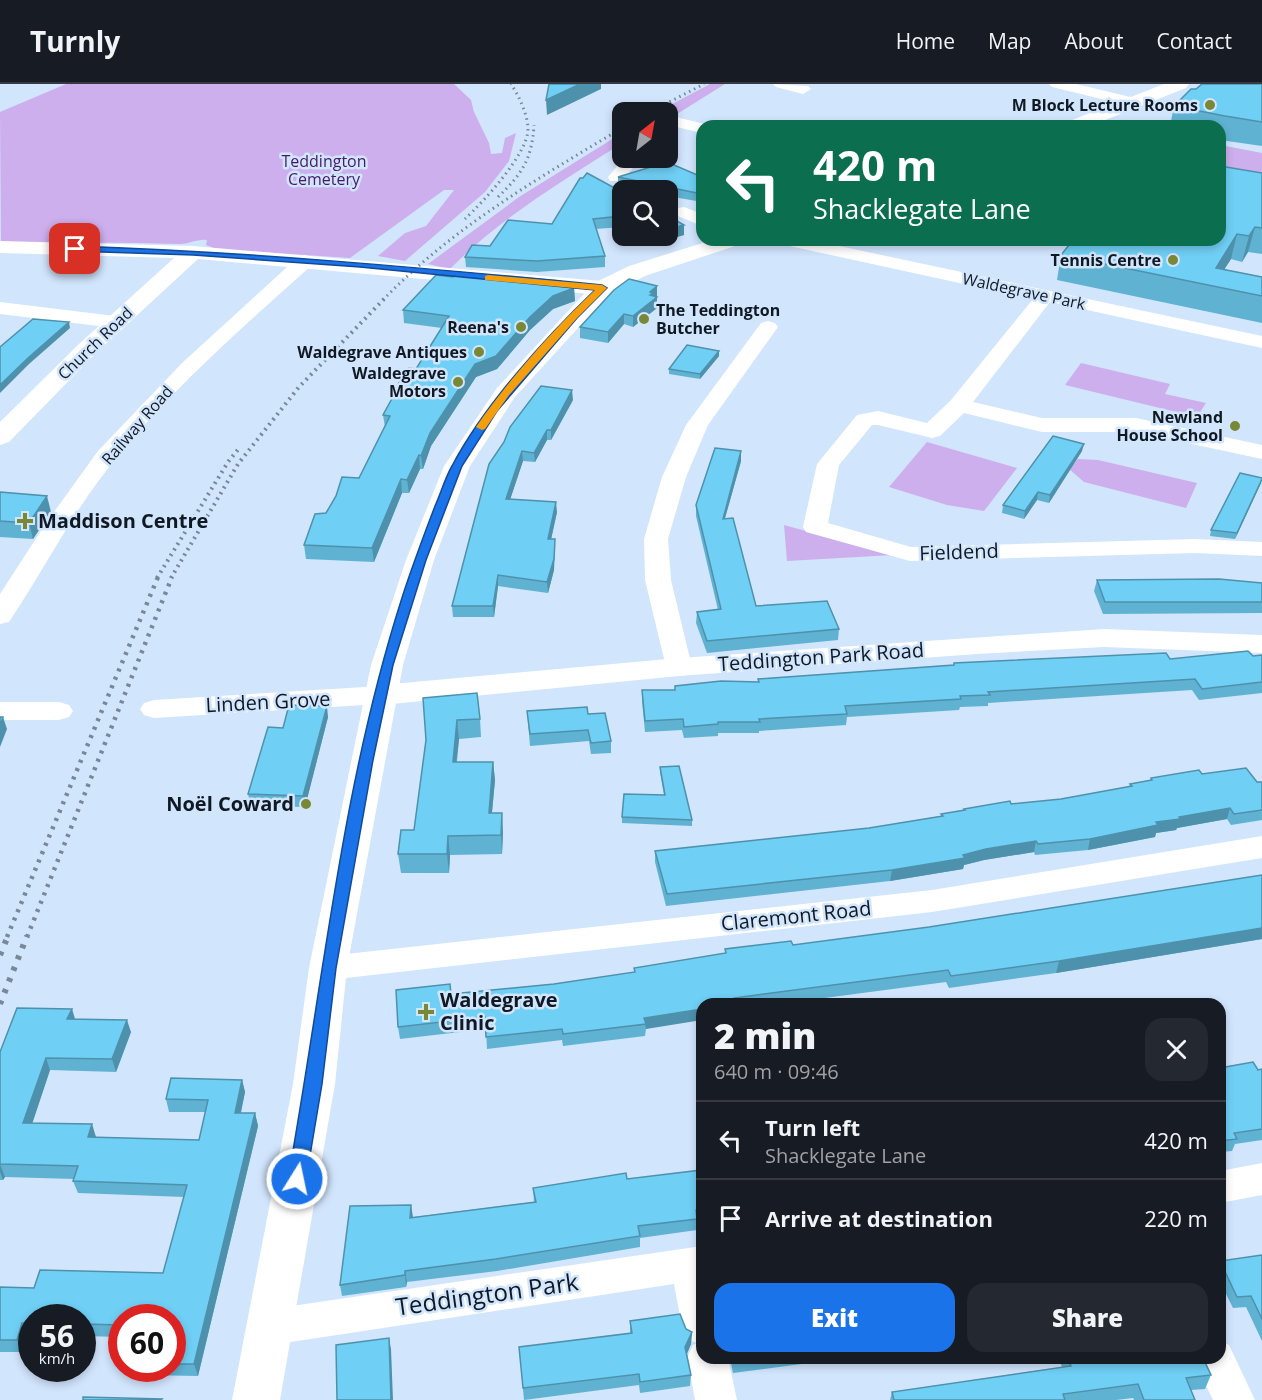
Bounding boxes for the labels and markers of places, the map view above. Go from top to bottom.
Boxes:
place label: M Block Lecture Rooms [1012,94,1198,116]
marker: M Block Lecture Rooms [1203,98,1217,112]
pin [49,223,100,274]
place label: Tennis Centre [1050,249,1161,271]
marker: Tennis Centre [1166,253,1180,267]
place label: The Teddington Butcher [656,299,780,339]
marker: The Teddington Butcher [637,312,651,326]
place label: Reena's [447,316,509,338]
marker: Reena's [514,320,528,334]
place label: Waldegrave Antiques [297,341,467,363]
marker: Waldegrave Antiques [472,345,486,359]
place label: Waldegrave Motors [352,362,446,402]
marker: Waldegrave Motors [451,375,465,389]
place label: Newland House School [1117,406,1223,446]
marker: Newland House School [1228,419,1242,433]
place label: Maddison Centre [38,507,208,534]
marker: Maddison Centre [16,512,34,530]
place label: Noël Coward [166,790,294,817]
marker: Noël Coward [299,797,313,811]
place label: Waldegrave Clinic [440,986,558,1036]
marker: Waldegrave Clinic [417,1003,435,1021]

